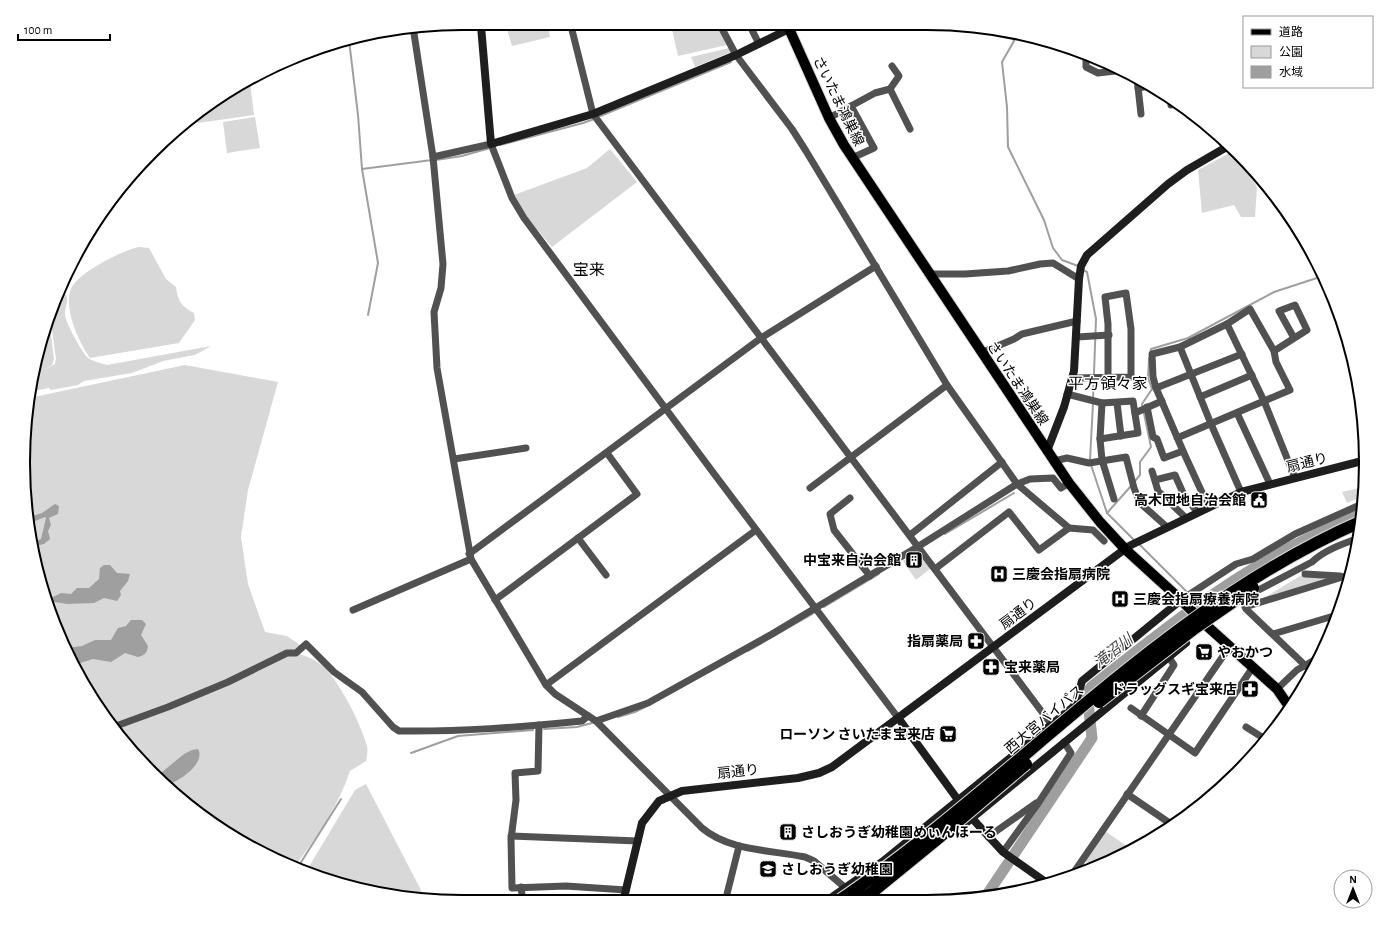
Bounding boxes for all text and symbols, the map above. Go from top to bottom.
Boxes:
scale bar [18,16,110,42]
legend [1243,16,1373,88]
text: 100 m [24,24,52,36]
text: 道路 [1279,25,1303,38]
text: 公園 [1279,46,1303,58]
street label: さいたま鴻巣線 [810,54,867,148]
text: 水域 [1279,66,1303,78]
district label: 宝来 [573,262,605,278]
street label: さいたま鴻巣線 [984,339,1051,428]
district label: 平方領々家 [1068,376,1148,392]
street label: 扇通り [1285,450,1329,475]
public building icon: 高木団地自治会館 [1249,490,1269,510]
place label: 高木団地自治会館 [1134,492,1246,508]
building icon: 中宝来自治会館 [904,550,924,570]
place label: 中宝来自治会館 [803,552,901,568]
hospital icon: 三慶会指扇病院 [989,564,1009,584]
place label: 三慶会指扇病院 [1012,566,1110,582]
hospital icon: 三慶会指扇療養病院 [1110,589,1130,609]
place label: 三慶会指扇療養病院 [1133,591,1259,607]
street label: 扇通り [997,595,1040,632]
water label: 滝沼川 [1090,630,1137,671]
pharmacy icon: 指扇薬局 [966,631,986,651]
place label: 指扇薬局 [907,633,963,649]
supermarket icon: やおかつ [1194,642,1214,662]
place label: やおかつ [1217,645,1273,660]
pharmacy icon: 宝来薬局 [981,657,1001,677]
place label: 宝来薬局 [1004,660,1060,675]
pharmacy icon: ドラッグスギ宝来店 [1240,679,1260,699]
place label: ドラッグスギ宝来店 [1111,681,1237,697]
street label: 西大宮バイパス [1002,682,1087,757]
supermarket icon: ローソン さいたま宝来店 [938,724,958,744]
place label: ローソン さいたま宝来店 [779,727,935,742]
street label: 扇通り [716,762,760,781]
building icon: さしおうぎ幼稚園めぃんほーる [778,822,798,842]
place label: さしおうぎ幼稚園めぃんほーる [801,824,997,840]
school or university icon: さしおうぎ幼稚園 [758,859,778,879]
place label: さしおうぎ幼稚園 [781,861,893,877]
north arrow [1333,869,1373,909]
text: N [1349,874,1357,885]

